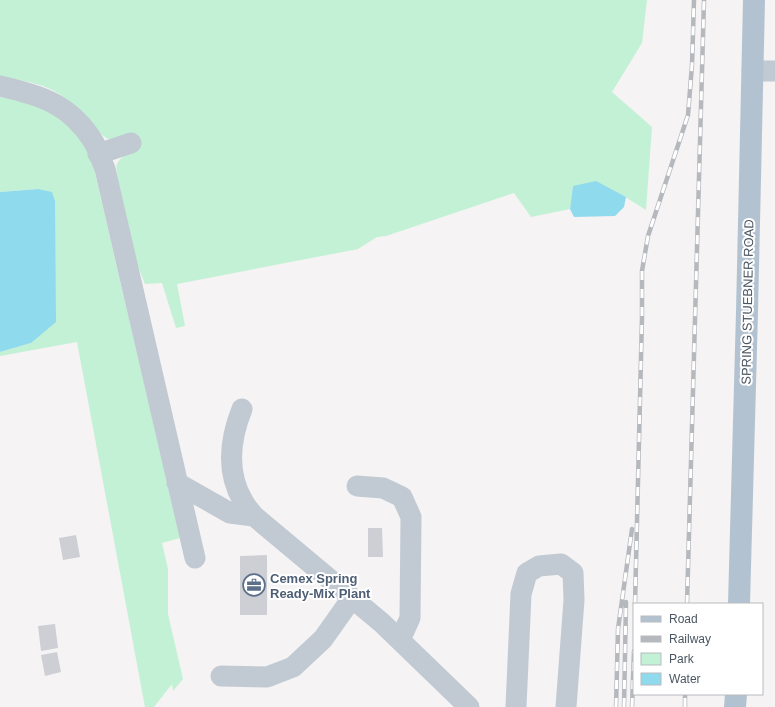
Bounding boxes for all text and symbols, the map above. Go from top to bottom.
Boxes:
street label: SPRING STUEBNER ROAD [739,219,756,385]
place label: Cemex Spring Ready-Mix Plant [270,571,371,601]
office icon: Cemex Spring Ready-Mix Plant [241,572,267,598]
legend [633,603,763,695]
text: Road [669,612,698,626]
text: Railway [669,632,711,646]
text: Park [669,652,695,666]
text: Water [669,672,701,686]

